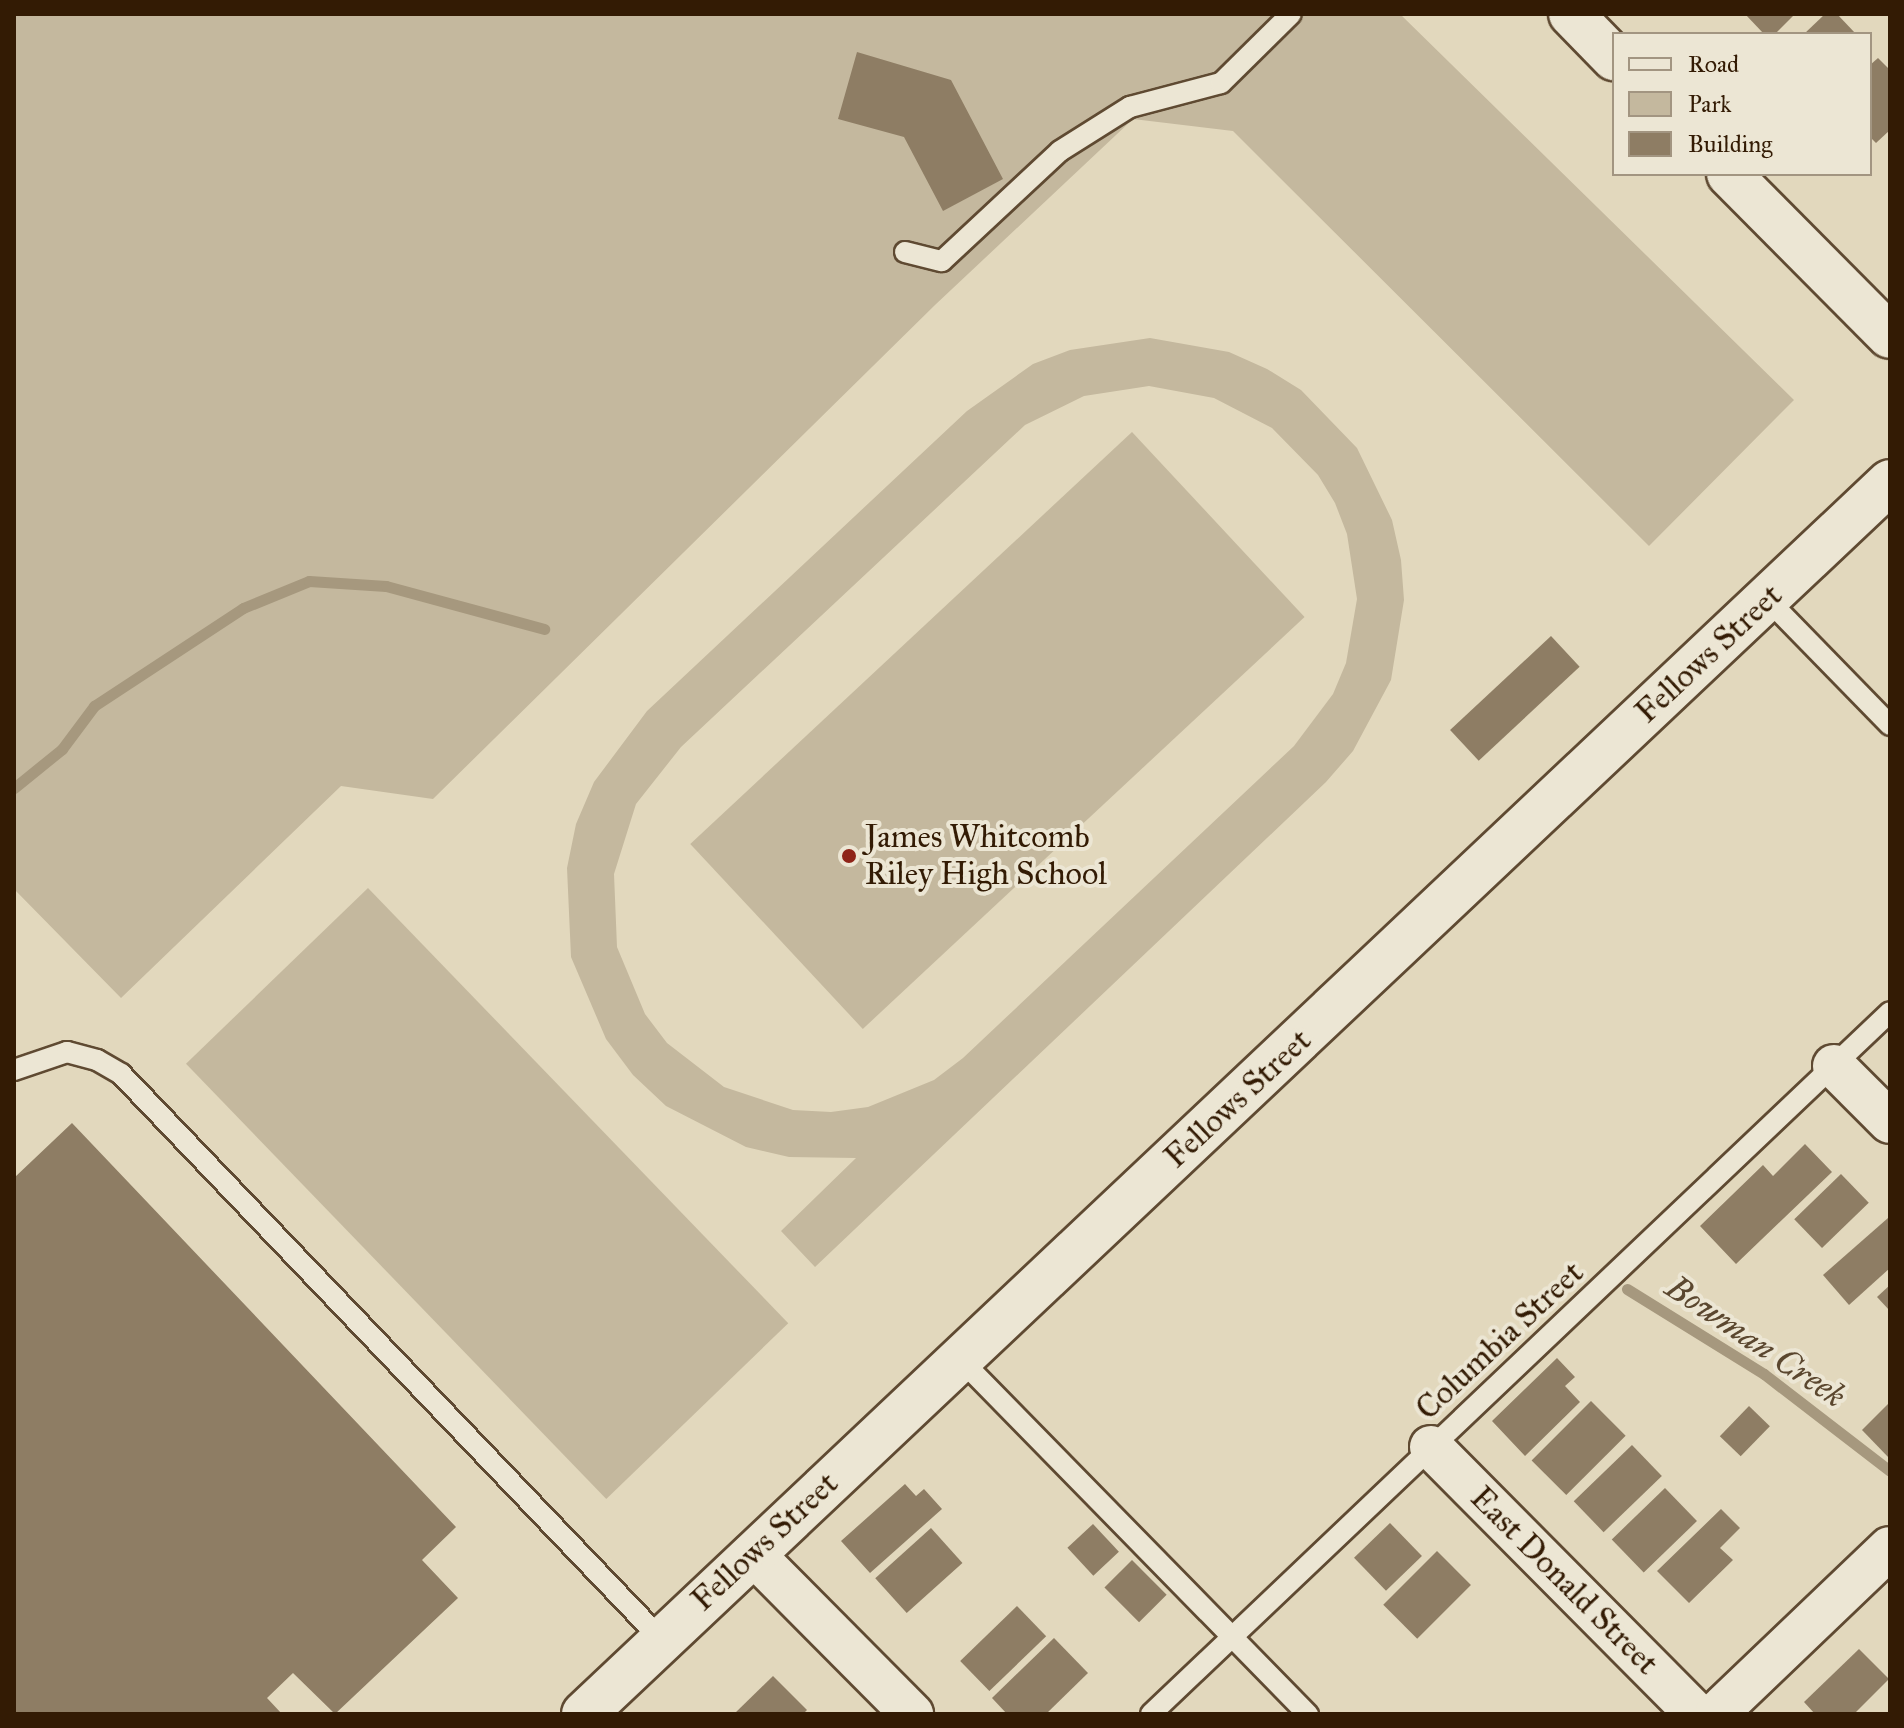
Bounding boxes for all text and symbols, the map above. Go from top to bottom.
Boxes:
legend [1612,32,1872,176]
text: Road [1688,49,1739,79]
text: Park [1688,89,1731,119]
text: Building [1688,129,1773,159]
street label: Fellows Street [1628,577,1790,731]
place label: James Whitcomb Riley High School [865,819,1107,894]
marker: James Whitcomb Riley High School [840,847,858,865]
street label: Fellows Street [1157,1022,1319,1176]
street label: Columbia Street [1408,1254,1592,1428]
water label: Bowman Creek [1658,1266,1854,1416]
street label: Fellows Street [684,1465,846,1619]
street label: East Donald Street [1462,1479,1666,1683]

